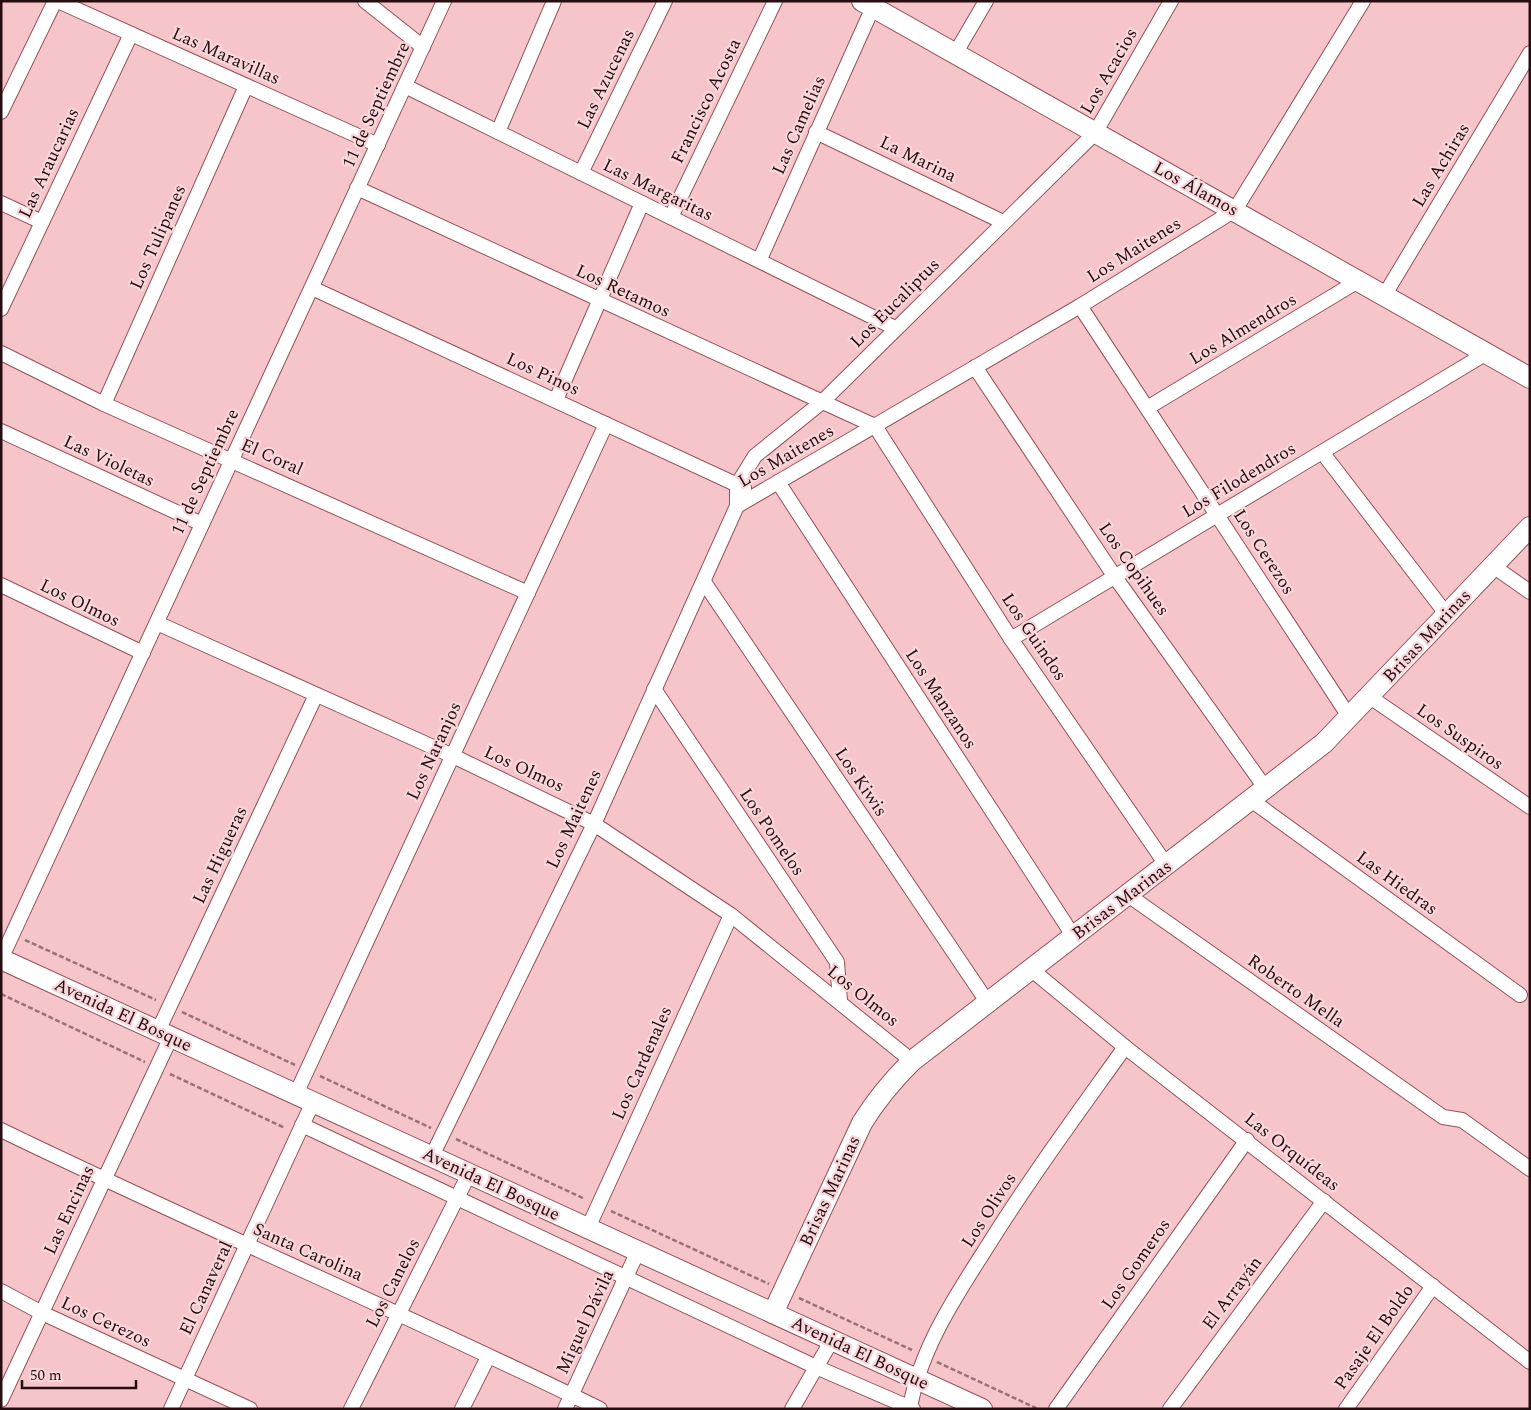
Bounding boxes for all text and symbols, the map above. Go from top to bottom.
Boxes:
street label: Las Maravillas [167,20,285,92]
street label: Los Acacios [1073,23,1145,119]
street label: Las Azucenas [570,24,642,134]
street label: Francisco Acosta [664,34,748,168]
street label: 11 de Septiembre [335,37,417,173]
street label: Las Camelias [765,71,833,179]
street label: Las Araucarias [12,103,86,223]
street label: Las Achiras [1405,118,1477,212]
street label: La Marina [875,129,961,189]
street label: Las Margaritas [598,152,718,228]
street label: Los Álamos [1148,154,1244,224]
street label: Los Tulipanes [123,180,193,294]
street label: Los Maitenes [1081,210,1187,290]
street label: Los Eucaliptus [844,252,946,354]
street label: Los Retamos [571,257,675,325]
street label: Los Almendros [1184,286,1302,372]
street label: Los Pinos [502,345,584,403]
street label: 11 de Septiembre [164,404,246,540]
street label: Los Maitenes [733,418,839,494]
street label: Las Violetas [59,428,159,494]
street label: El Coral [237,431,307,483]
street label: Los Filodendros [1177,435,1301,525]
street label: Los Cerezos [1226,504,1302,600]
street label: Los Copihues [1092,517,1176,621]
street label: Los Olmos [35,572,125,634]
street label: Brisas Marinas [1376,583,1478,689]
street label: Los Guindos [995,588,1073,686]
street label: Los Manzanos [898,643,984,755]
street label: Los Naranjos [399,697,469,805]
street label: Los Suspiros [1411,697,1509,777]
street label: Los Olmos [479,739,569,799]
street label: Los Kiwis [828,742,894,822]
street label: Los Maitenes [539,765,609,873]
street label: Los Pomelos [733,783,811,881]
street label: Las Higueras [186,802,254,908]
street label: Las Hiedras [1350,844,1444,922]
street label: Brisas Marinas [1066,853,1178,947]
street label: Roberto Mella [1242,947,1350,1035]
street label: Los Olmos [821,958,905,1034]
street label: Avenida El Bosque [50,971,196,1059]
street label: Los Cardenales [605,1002,679,1124]
street label: Las Orquídeas [1238,1106,1346,1198]
street label: Brisas Marinas [793,1131,867,1251]
street label: Avenida El Bosque [418,1140,564,1228]
street label: Las Encinas [37,1161,101,1259]
street label: Los Olivos [955,1167,1023,1253]
street label: Los Gomeros [1095,1213,1177,1315]
street label: Santa Carolina [249,1216,367,1288]
street label: Los Canelos [359,1234,427,1332]
street label: El Canaveral [172,1236,240,1340]
street label: El Arrayán [1195,1250,1269,1336]
street label: Miguel Dávila [549,1265,621,1379]
street label: Pasaje El Boldo [1327,1279,1421,1395]
street label: Los Cerezos [56,1289,156,1355]
street label: Avenida El Bosque [787,1309,933,1397]
scale bar [22,1358,136,1390]
text: 50 m [30,1364,62,1387]

